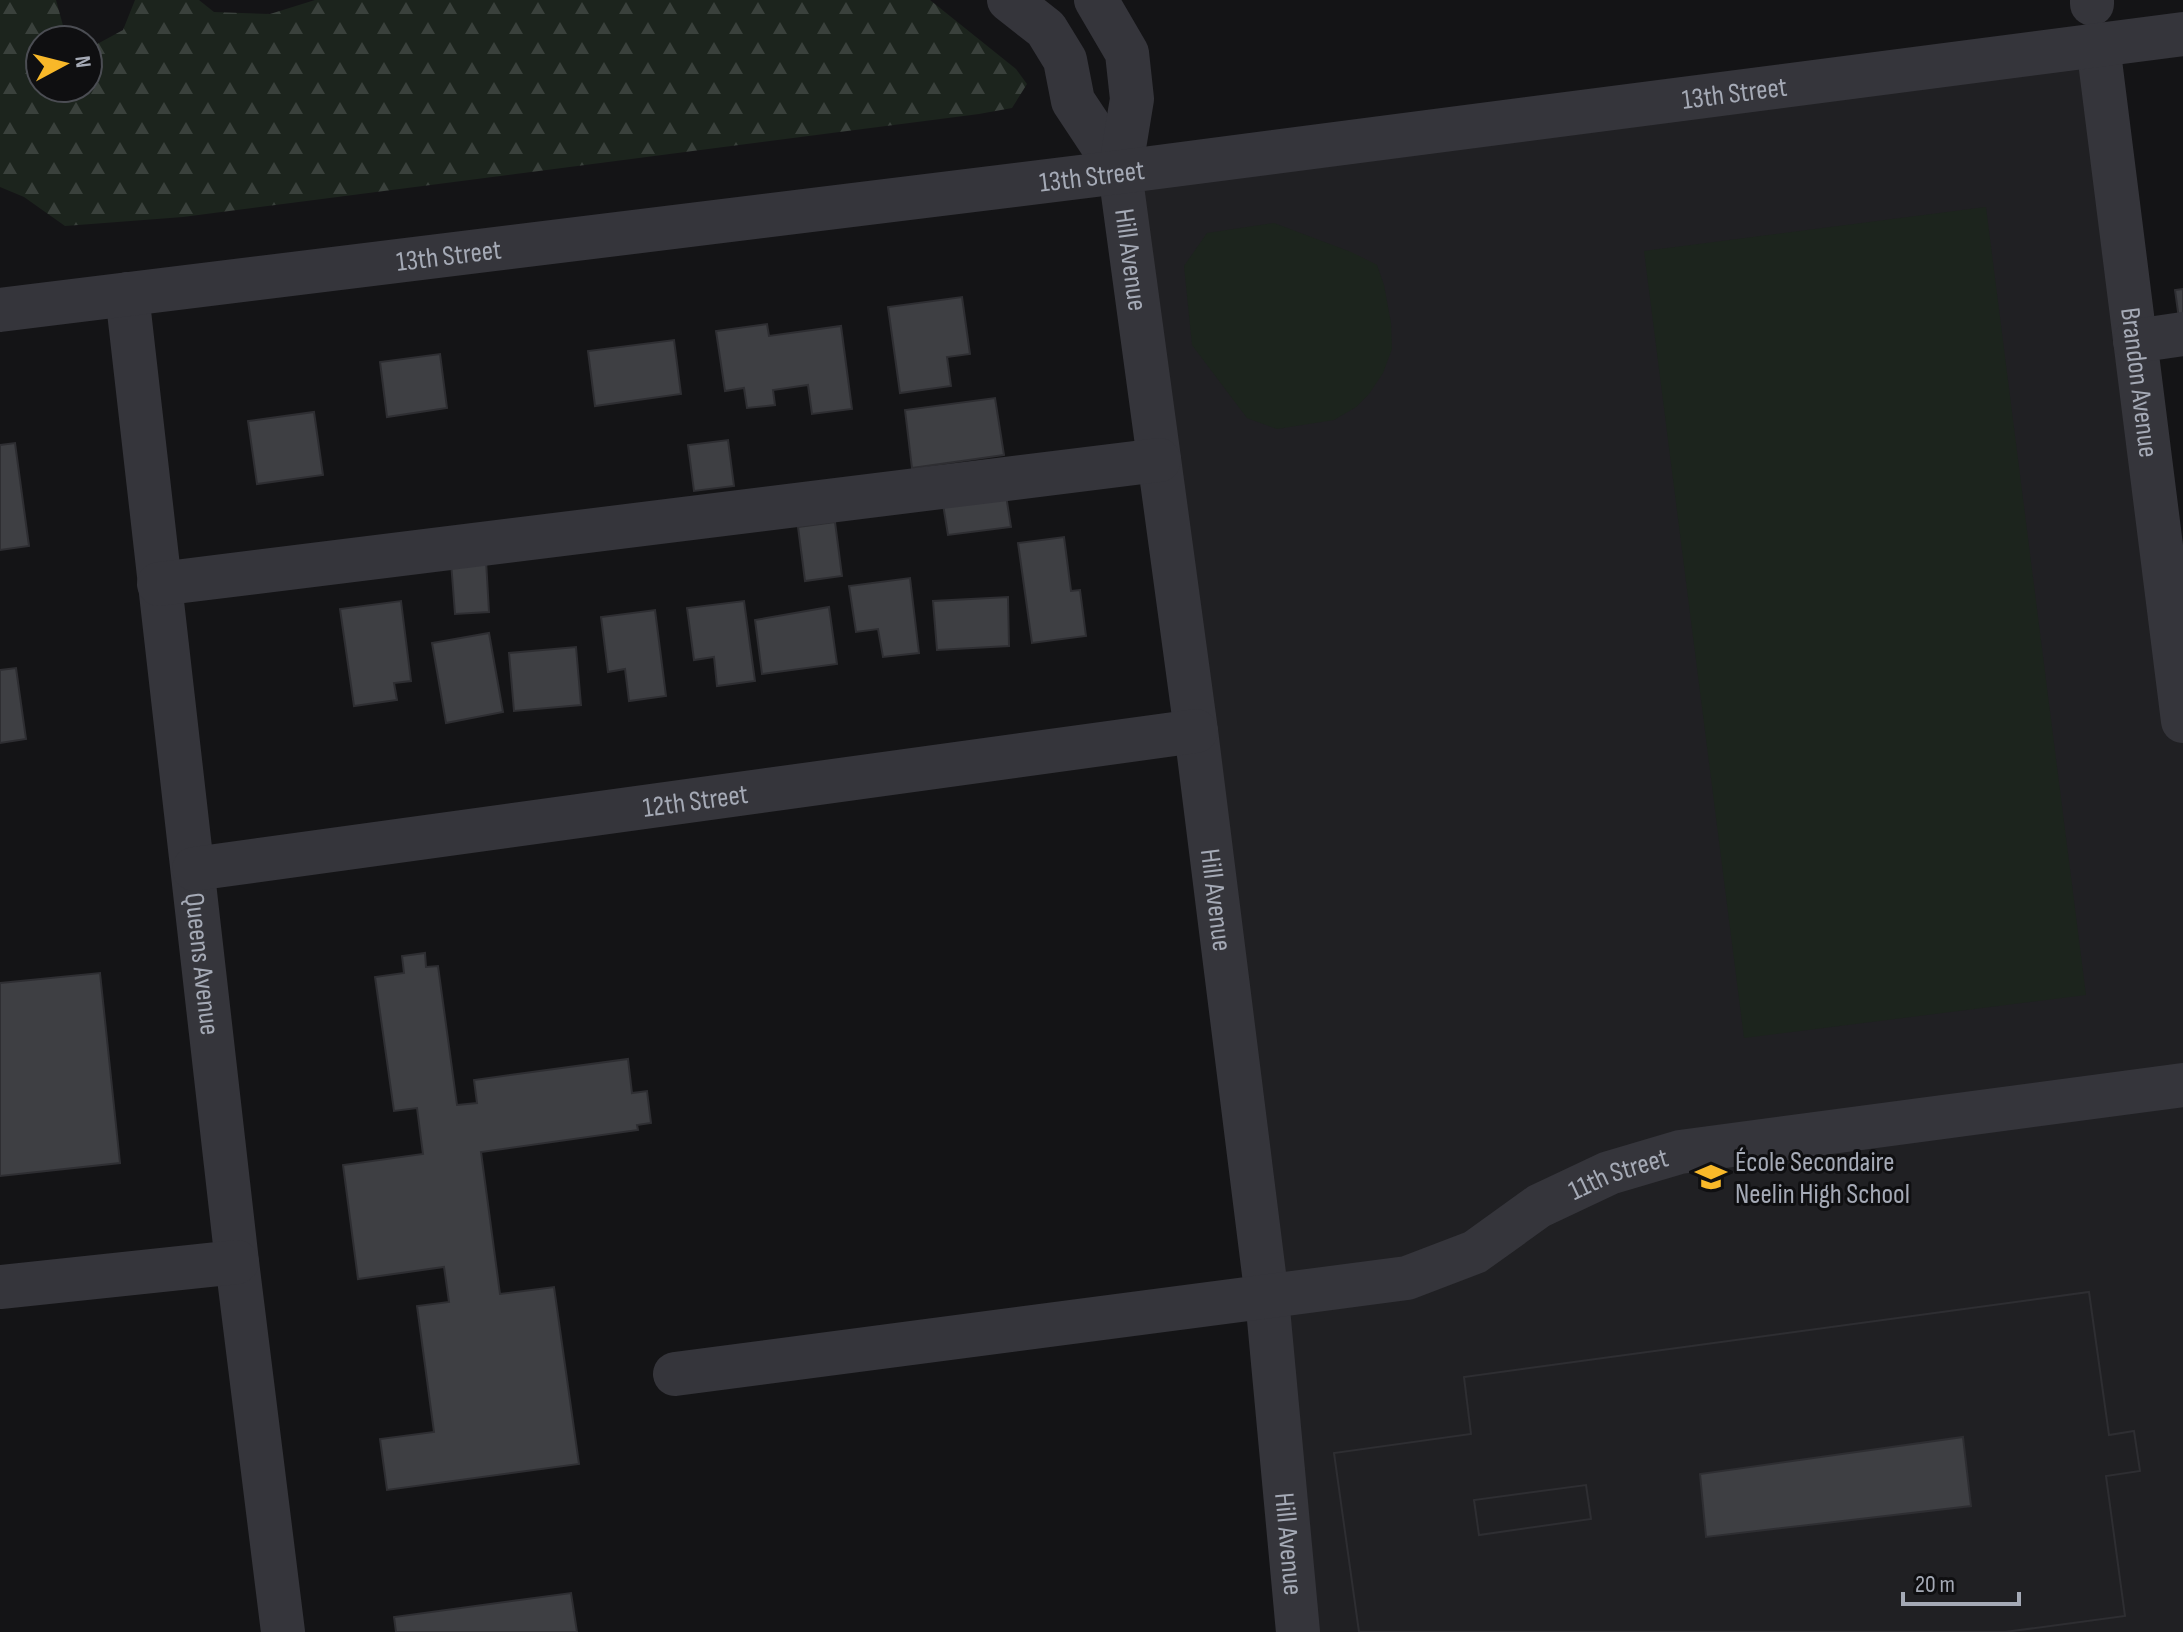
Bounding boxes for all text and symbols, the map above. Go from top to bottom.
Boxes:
north arrow [24,24,104,104]
text: N [68,54,96,69]
street label: 13th Street [1680,71,1789,117]
street label: 13th Street [1037,154,1146,200]
street label: Hill Avenue [1107,207,1154,313]
street label: 13th Street [394,233,503,279]
street label: Brandon Avenue [2113,306,2165,460]
street label: 12th Street [641,778,750,825]
street label: Hill Avenue [1193,847,1238,953]
street label: Queens Avenue [177,891,226,1037]
street label: 11th Street [1564,1141,1672,1208]
place label: École Secondaire Neelin High School [1735,1146,1910,1211]
school or university icon: École Secondaire Neelin High School [1694,1160,1728,1194]
street label: Hill Avenue [1267,1491,1309,1597]
scale bar [1903,1556,2019,1606]
text: 20 m [1915,1570,1955,1599]

